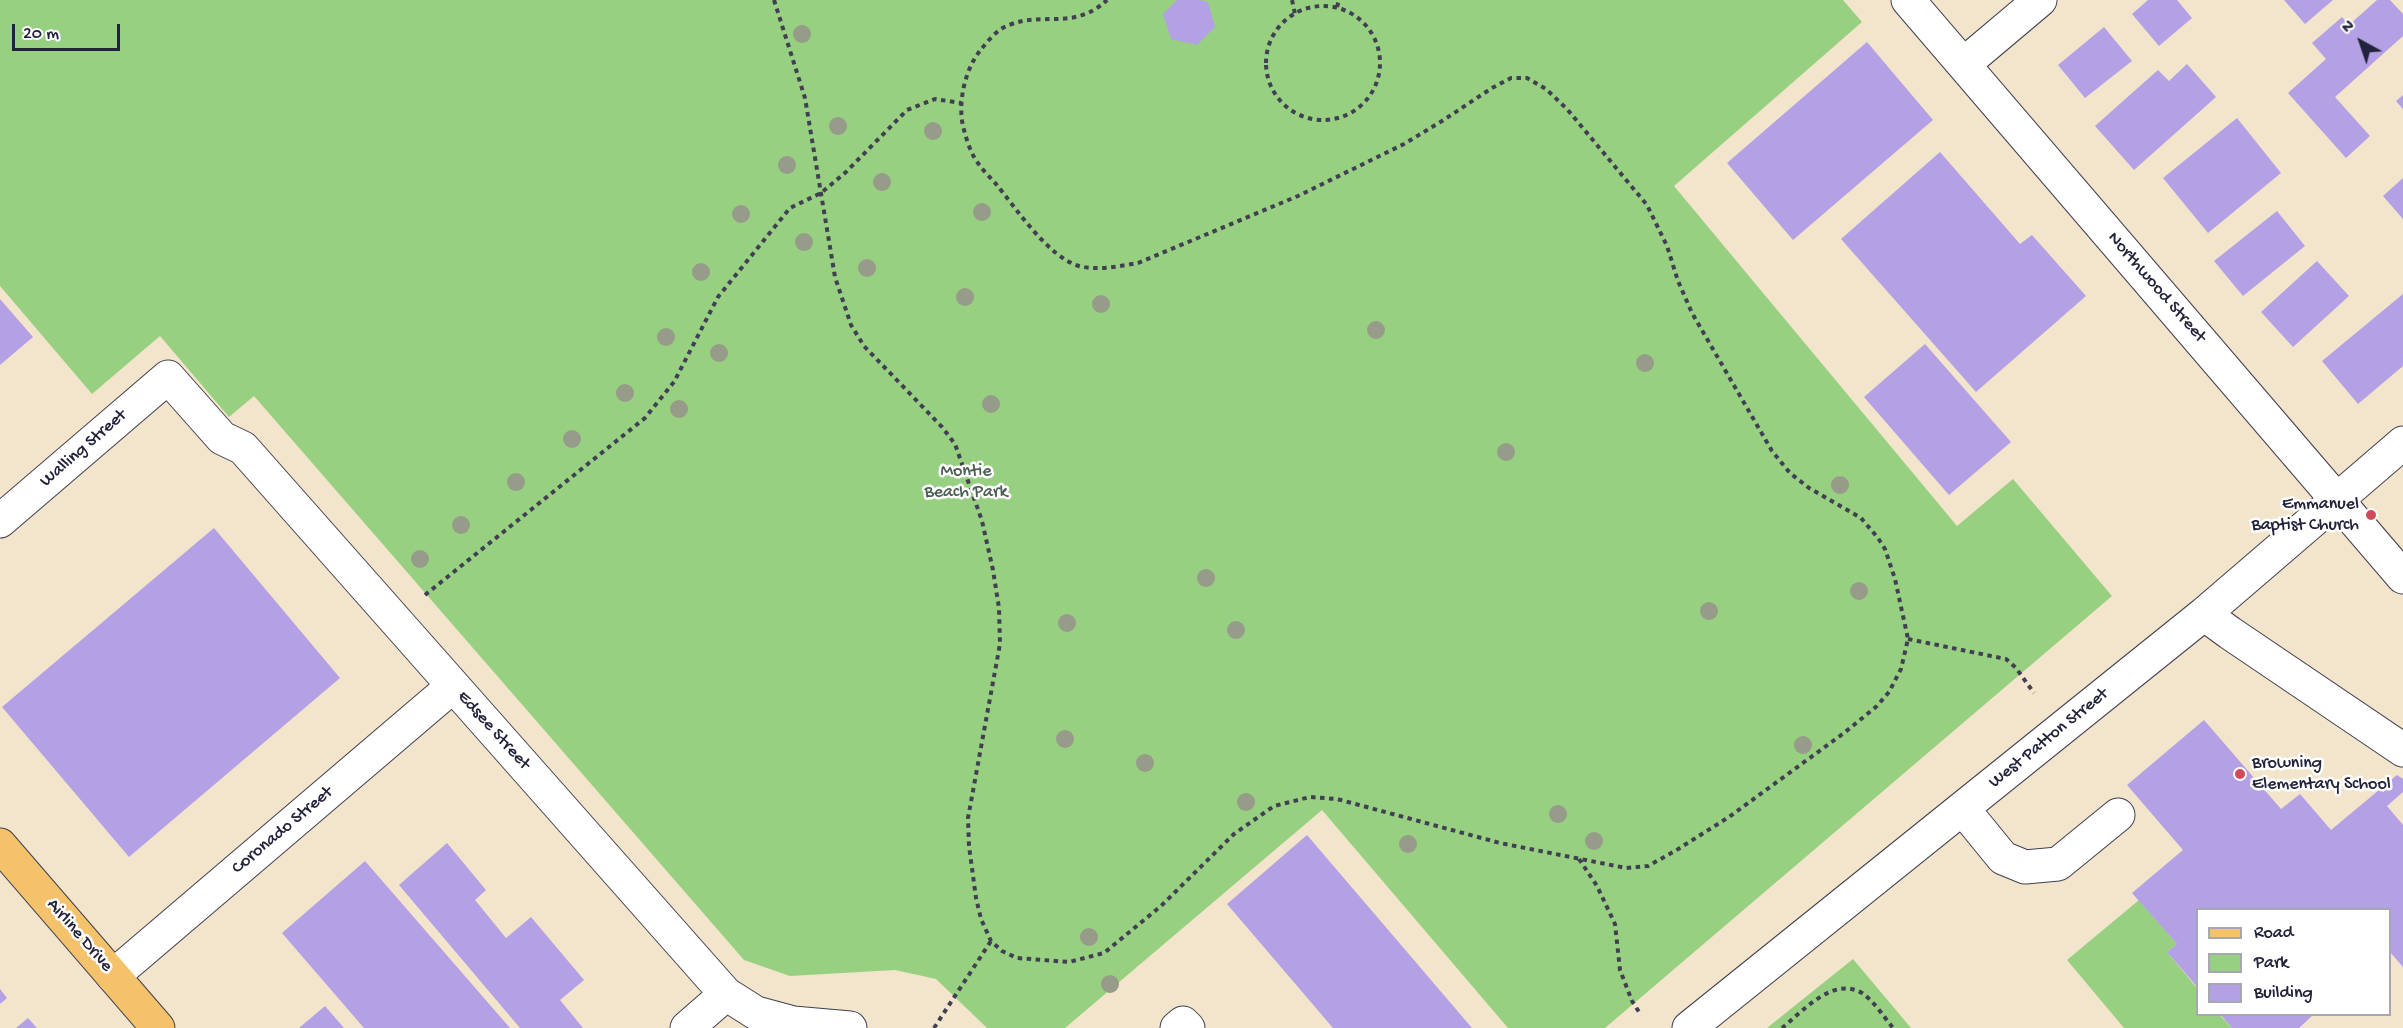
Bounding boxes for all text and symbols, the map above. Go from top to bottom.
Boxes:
scale bar [15,12,123,50]
north arrow [2331,12,2391,72]
text: N [2339,17,2359,38]
text: 20 m [23,24,59,45]
street label: Northwood Street [2102,228,2210,348]
street label: Walling Street [36,405,132,493]
park label: Montie Beach Park [925,461,1007,504]
place label: Emmanuel Baptist Church [2251,494,2359,536]
marker: Emmanuel Baptist Church [2364,508,2378,522]
street label: West Patton Street [1985,684,2113,794]
street label: Edsee Street [452,687,534,775]
place label: Browning Elementary School [2252,753,2391,795]
marker: Browning Elementary School [2233,767,2247,781]
street label: Coronado Street [228,782,338,880]
street label: Airline Drive [41,895,117,977]
legend [2196,908,2391,1016]
text: Road [2254,923,2293,944]
text: Park [2254,953,2288,974]
text: Building [2254,983,2313,1004]

